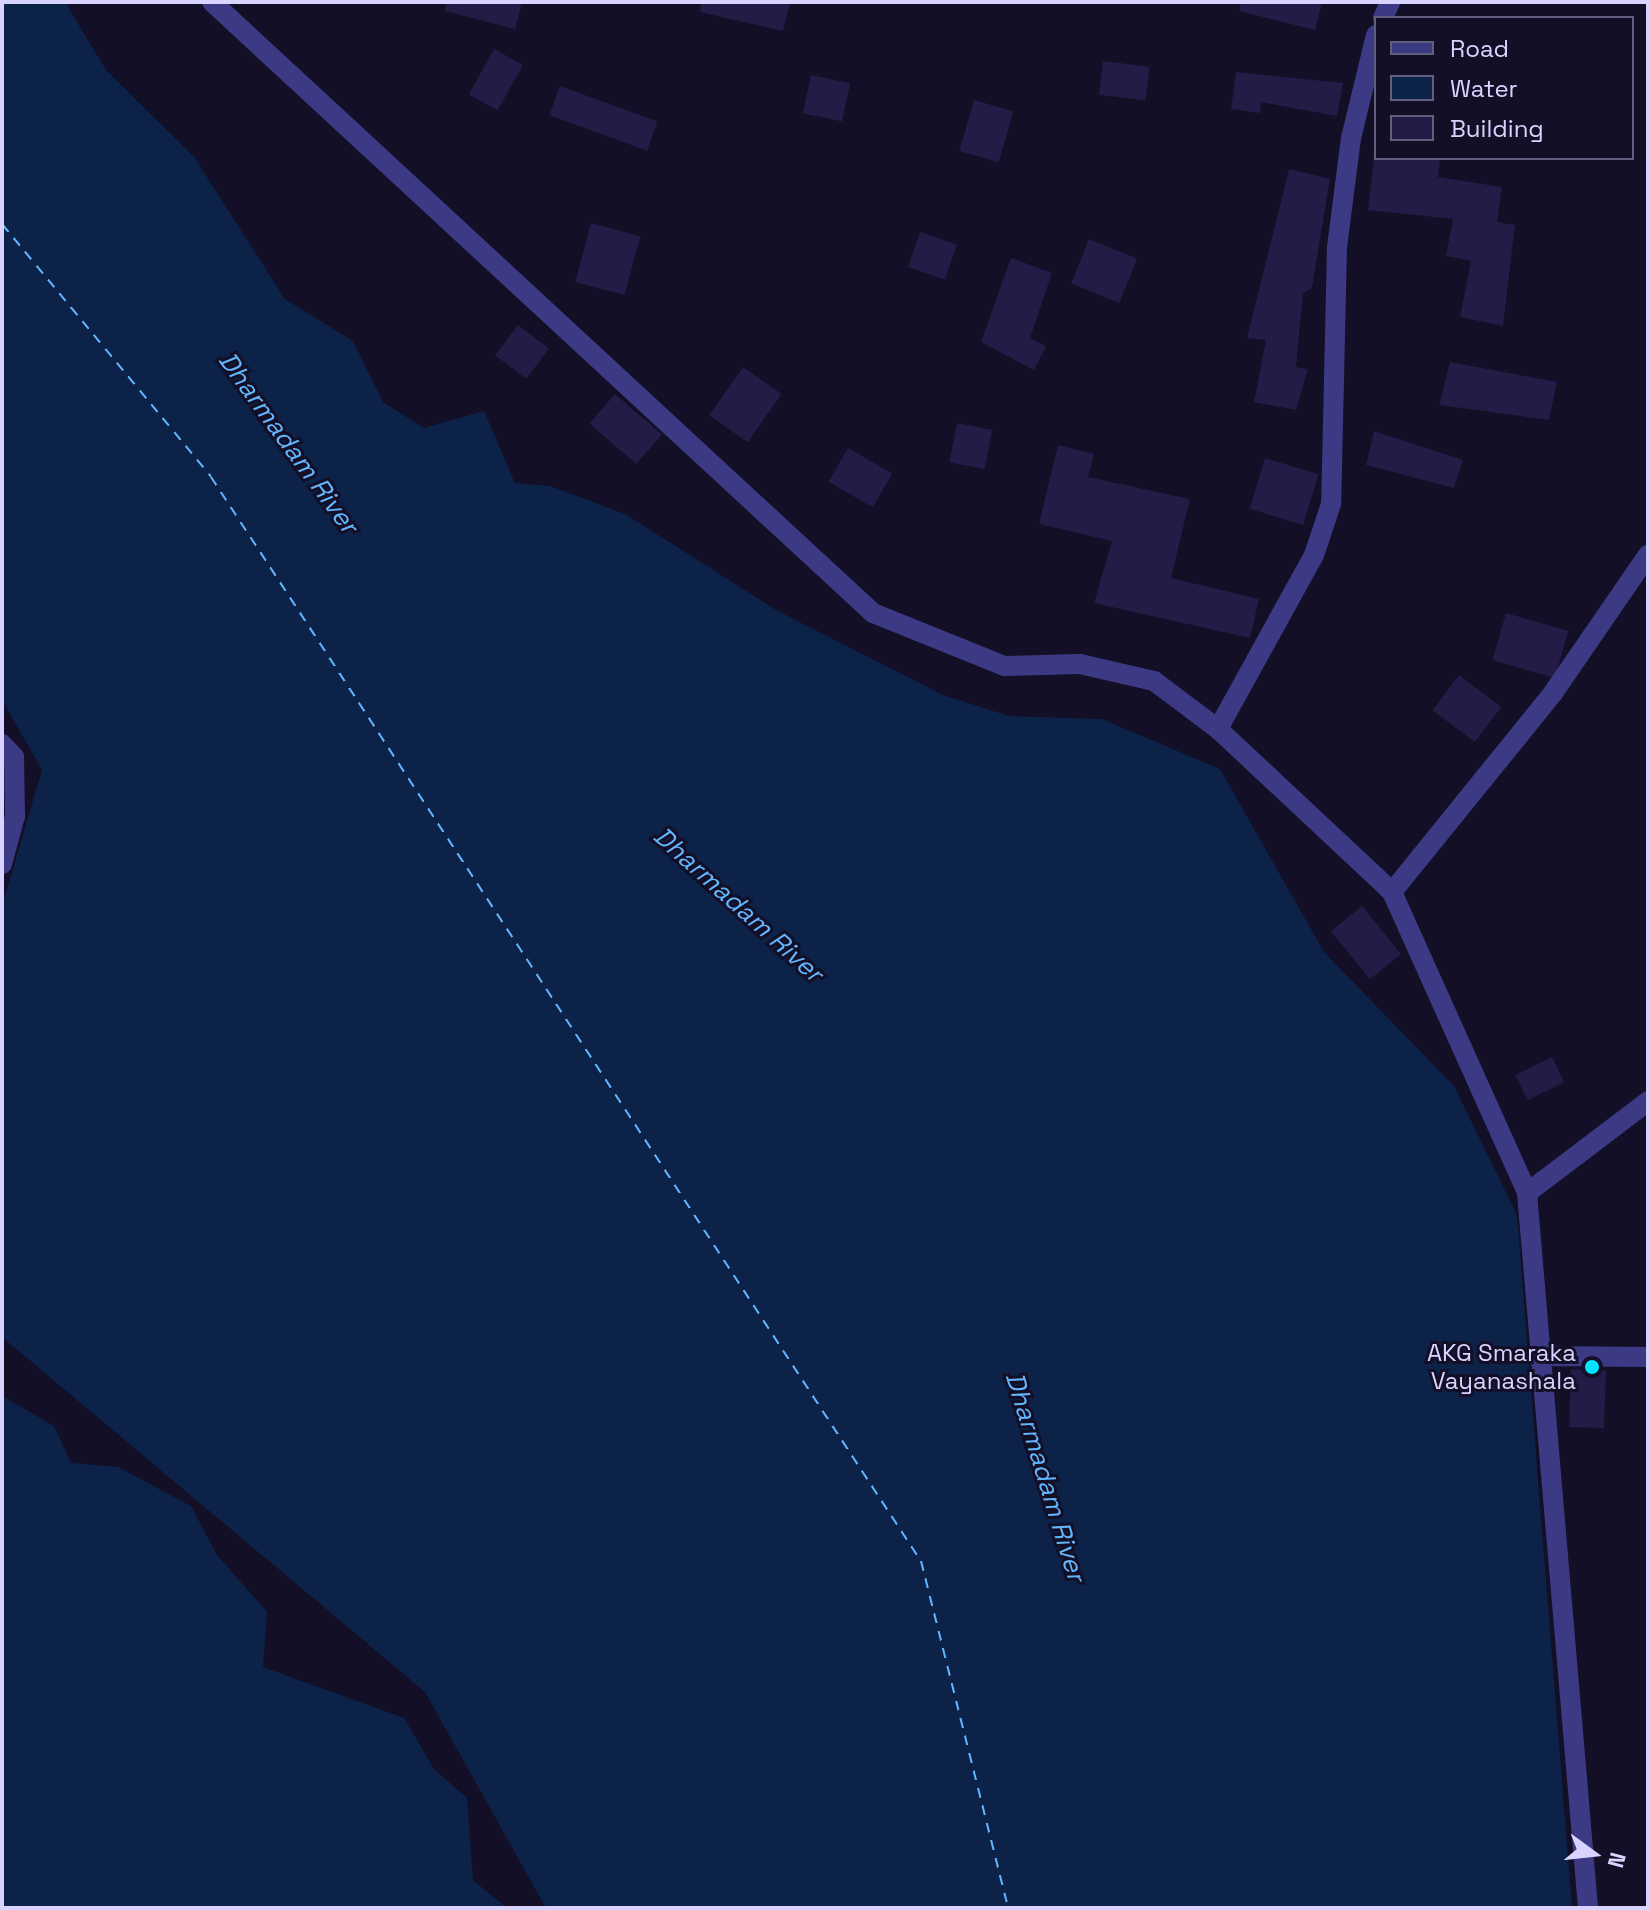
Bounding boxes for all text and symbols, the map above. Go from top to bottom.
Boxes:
legend [1374,16,1634,160]
text: Road [1450,33,1509,64]
text: Water [1450,73,1518,104]
text: Building [1450,113,1544,144]
water label: Dharmadam River [212,346,364,540]
water label: Dharmadam River [647,821,829,989]
place label: AKG Smaraka Vayanashala [1427,1339,1576,1395]
marker: AKG Smaraka Vayanashala [1583,1358,1601,1376]
water label: Dharmadam River [998,1369,1092,1585]
north arrow [1554,1814,1634,1894]
text: N [1602,1849,1633,1871]

